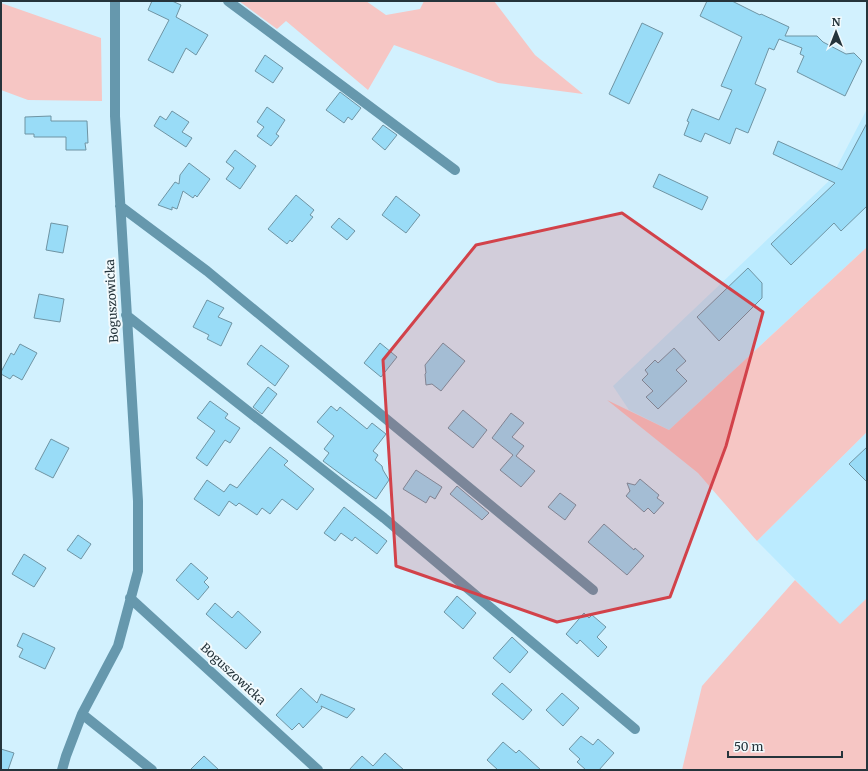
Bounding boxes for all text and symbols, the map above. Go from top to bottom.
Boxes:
north arrow [816,12,856,52]
text: N [832,15,841,29]
street label: Boguszowicka [102,258,121,343]
street label: Boguszowicka [198,640,269,708]
scale bar [728,733,842,759]
text: 50 m [734,739,763,754]

